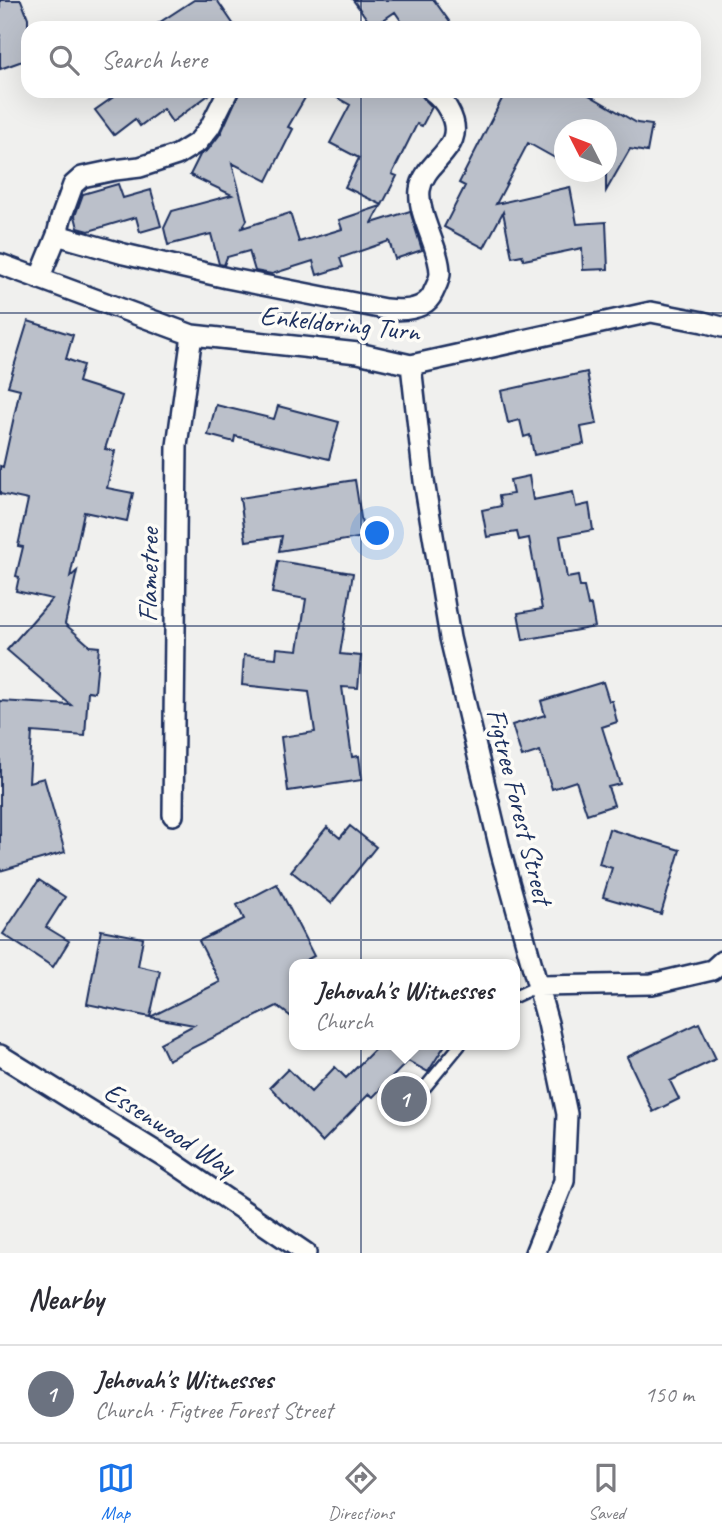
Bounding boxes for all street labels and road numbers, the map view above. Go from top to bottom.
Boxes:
street label: Enkeldoring Turn [258,297,423,349]
street label: Flametree [130,526,166,622]
street label: Figtree Forest Street [479,705,562,911]
street label: Essenwood Way [98,1074,244,1186]

